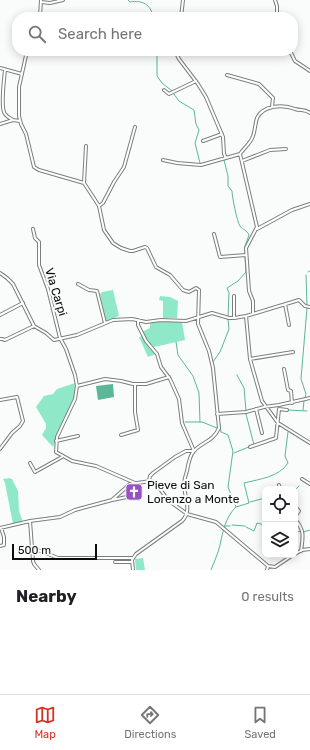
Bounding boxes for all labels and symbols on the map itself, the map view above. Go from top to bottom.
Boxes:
street label: Via Carpi [42,266,70,318]
place label: Pieve di San Lorenzo a Monte [147,478,240,506]
church icon: Pieve di San Lorenzo a Monte [124,482,144,502]
scale bar [12,542,97,561]

